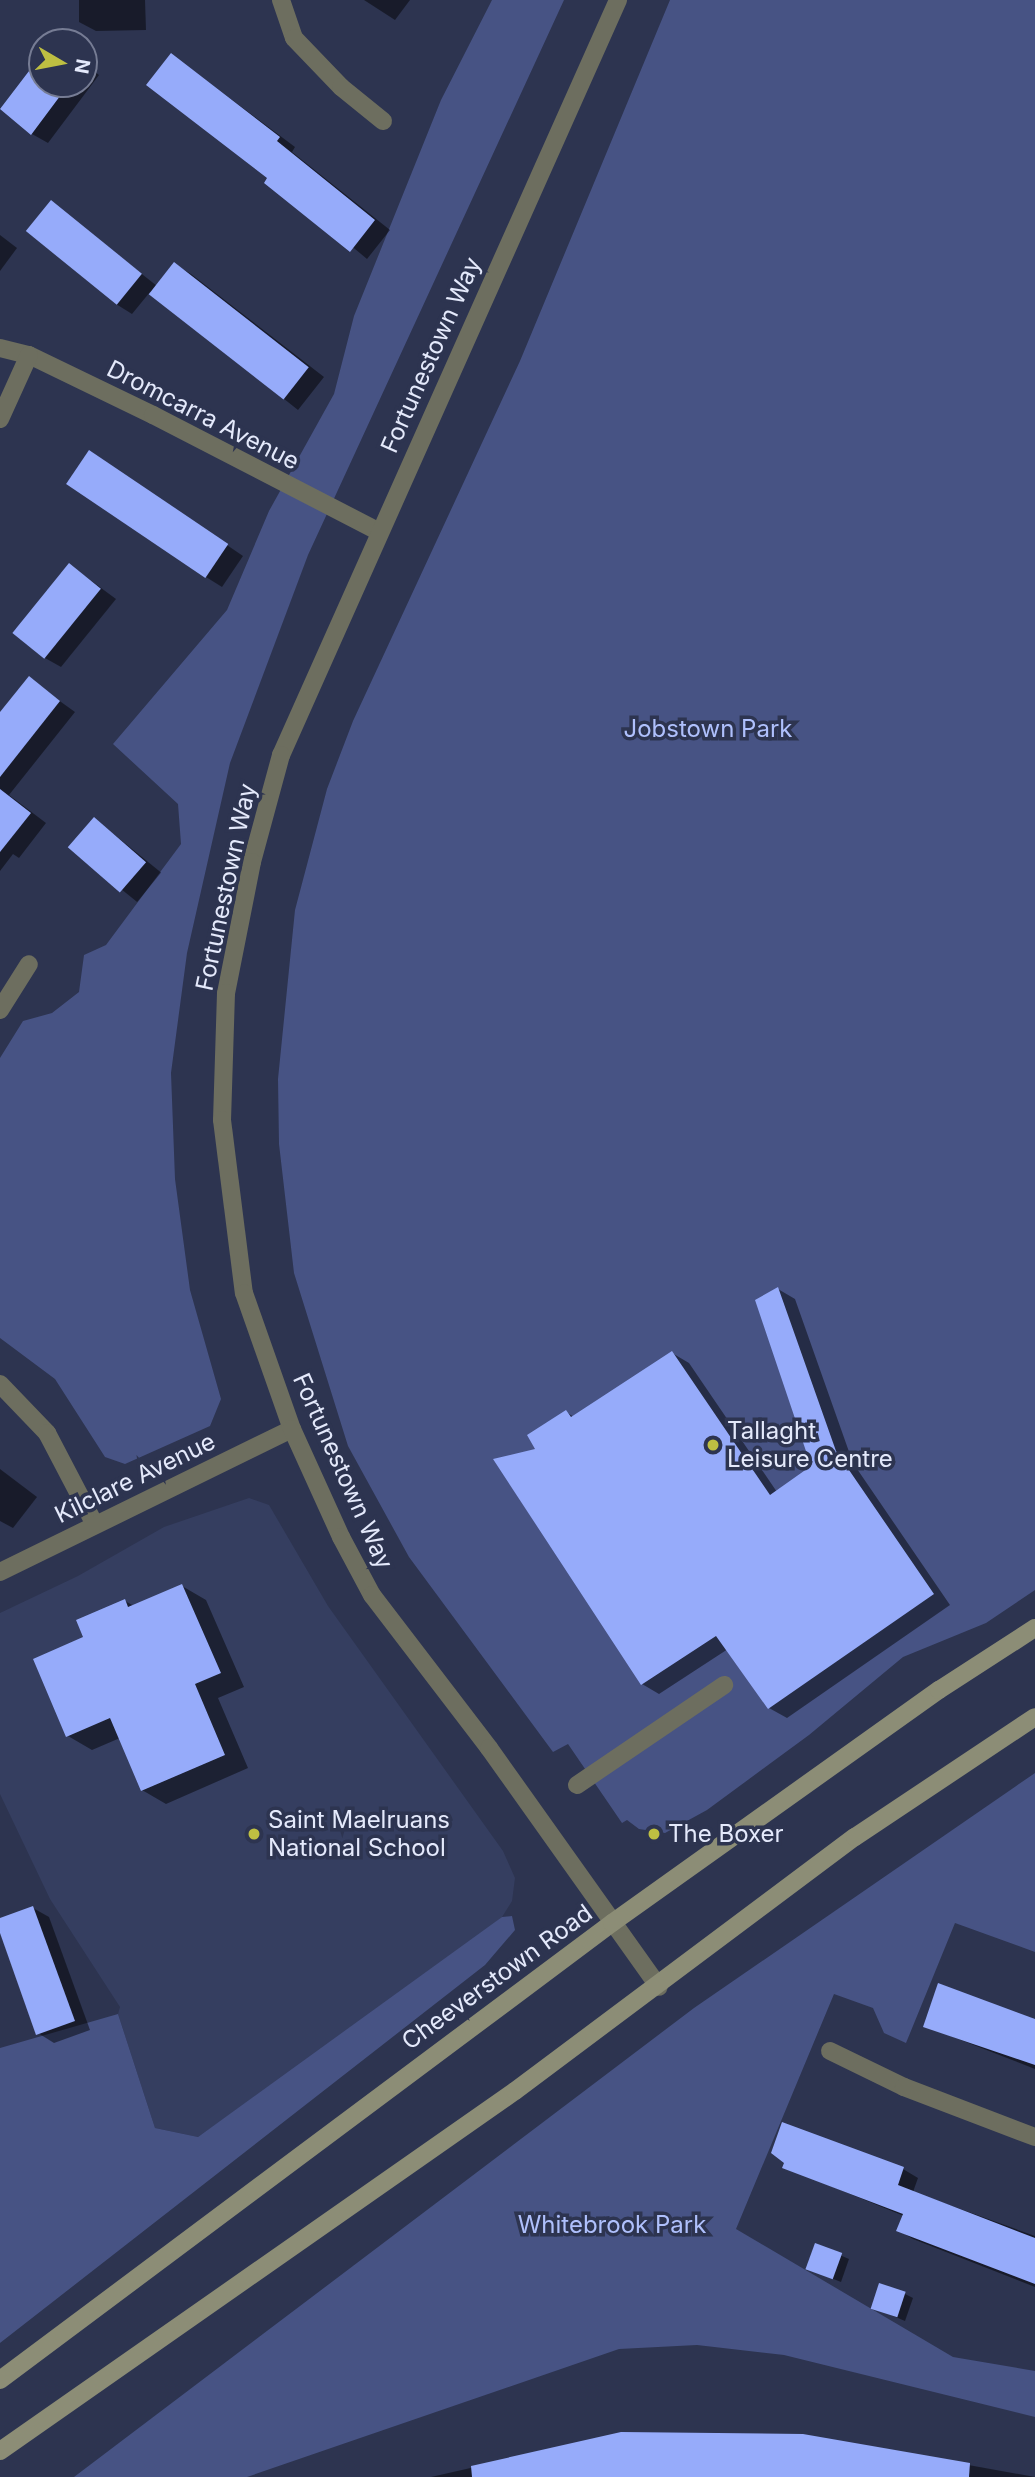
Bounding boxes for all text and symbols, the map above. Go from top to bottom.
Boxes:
north arrow [28,28,98,98]
text: N [70,57,95,76]
street label: Fortunestown Way [375,253,487,457]
street label: Dromcarra Avenue [102,354,304,476]
park label: Jobstown Park [624,715,792,743]
street label: Fortunestown Way [190,781,262,993]
street label: Fortunestown Way [287,1369,399,1573]
place label: Tallaght Leisure Centre [727,1417,893,1473]
street label: Kilclare Avenue [50,1427,220,1529]
marker: Tallaght Leisure Centre [705,1437,721,1453]
place label: Saint Maelruans National School [268,1806,450,1862]
place label: The Boxer [668,1820,784,1848]
marker: Saint Maelruans National School [246,1826,262,1842]
marker: The Boxer [646,1826,662,1842]
street label: Cheeverstown Road [396,1898,598,2056]
park label: Whitebrook Park [518,2211,706,2239]

